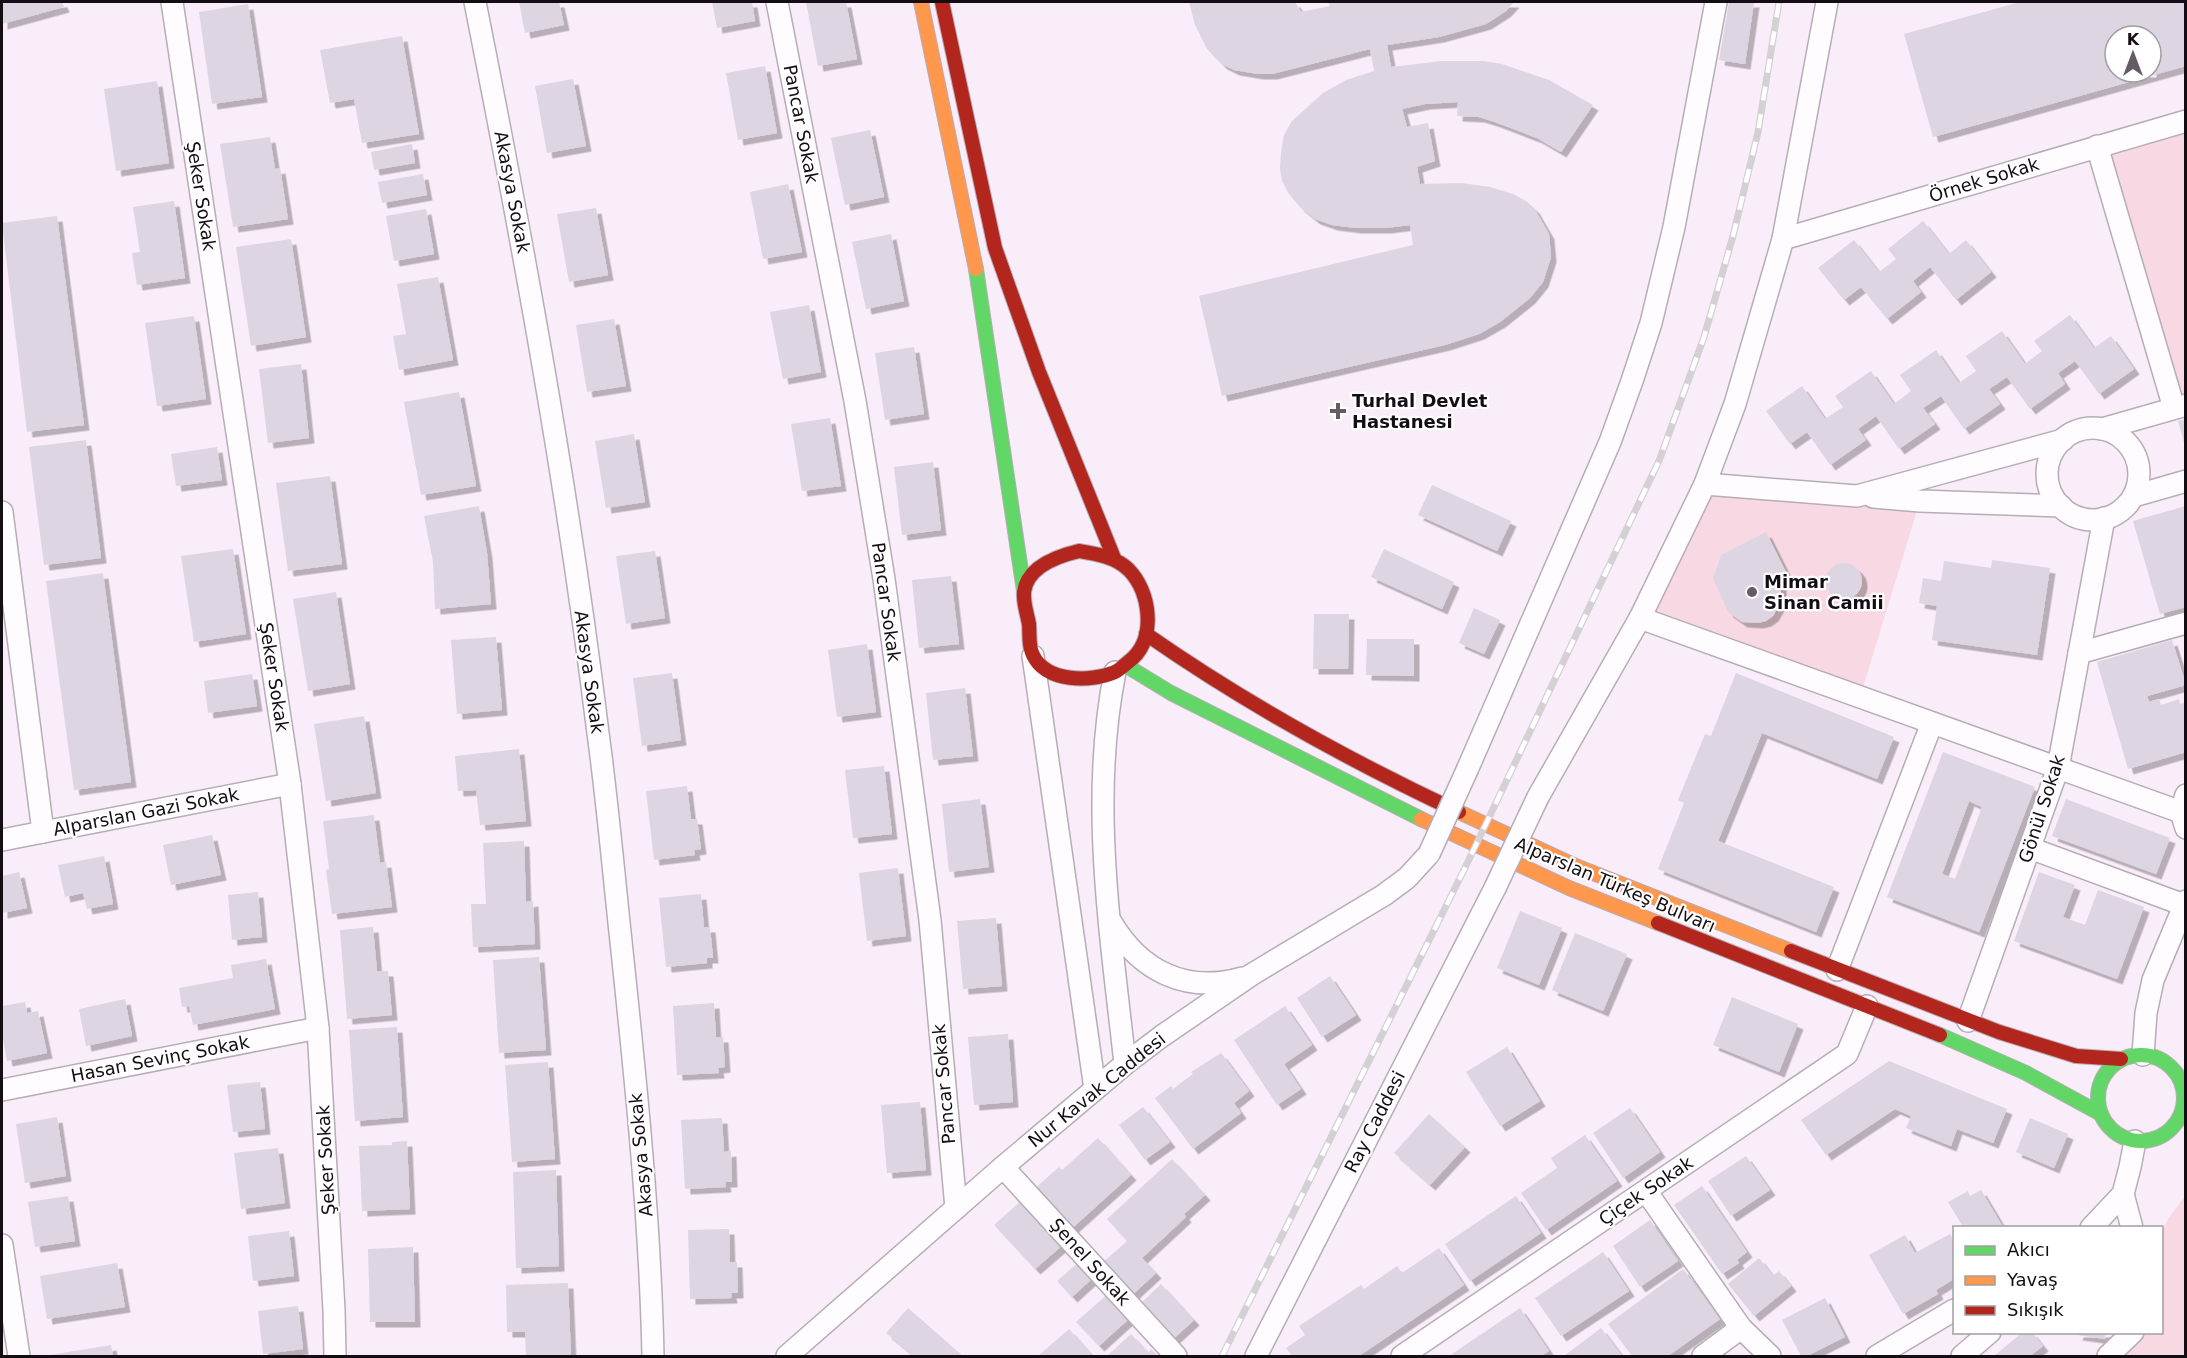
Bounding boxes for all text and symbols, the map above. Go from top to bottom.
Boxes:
north arrow [2103,24,2163,84]
text: K [2127,30,2140,49]
street label: Pancar Sokak [780,63,823,186]
street label: Akasya Sokak [490,129,535,255]
street label: Şeker Sokak [182,140,221,253]
street label: Örnek Sokak [1926,153,2042,206]
place label: Turhal Devlet Hastanesi [1352,390,1488,432]
marker: Turhal Devlet Hastanesi [1329,402,1347,420]
street label: Pancar Sokak [868,541,905,664]
place label: Mimar Sinan Camii [1764,571,1884,613]
marker: Mimar Sinan Camii [1745,585,1759,599]
street label: Akasya Sokak [570,609,609,735]
street label: Şeker Sokak [255,621,294,734]
street label: Gönül Sokak [2014,752,2069,866]
street label: Alparslan Gazi Sokak [51,783,241,840]
street label: Alparslan Türkeş Bulvarı [1512,833,1719,936]
street label: Pancar Sokak [928,1023,959,1145]
street label: Nur Kavak Caddesi [1024,1028,1169,1151]
street label: Hasan Sevinç Sokak [69,1031,251,1086]
street label: Ray Caddesi [1340,1067,1409,1176]
street label: Akasya Sokak [625,1092,656,1218]
street label: Şeker Sokak [312,1104,339,1216]
street label: Çiçek Sokak [1595,1151,1697,1230]
street label: Şenel Sokak [1046,1214,1135,1310]
legend [1953,1226,2163,1334]
text: Akıcı [2007,1239,2050,1260]
text: Yavaş [2006,1269,2058,1290]
text: Sıkışık [2007,1299,2064,1320]

